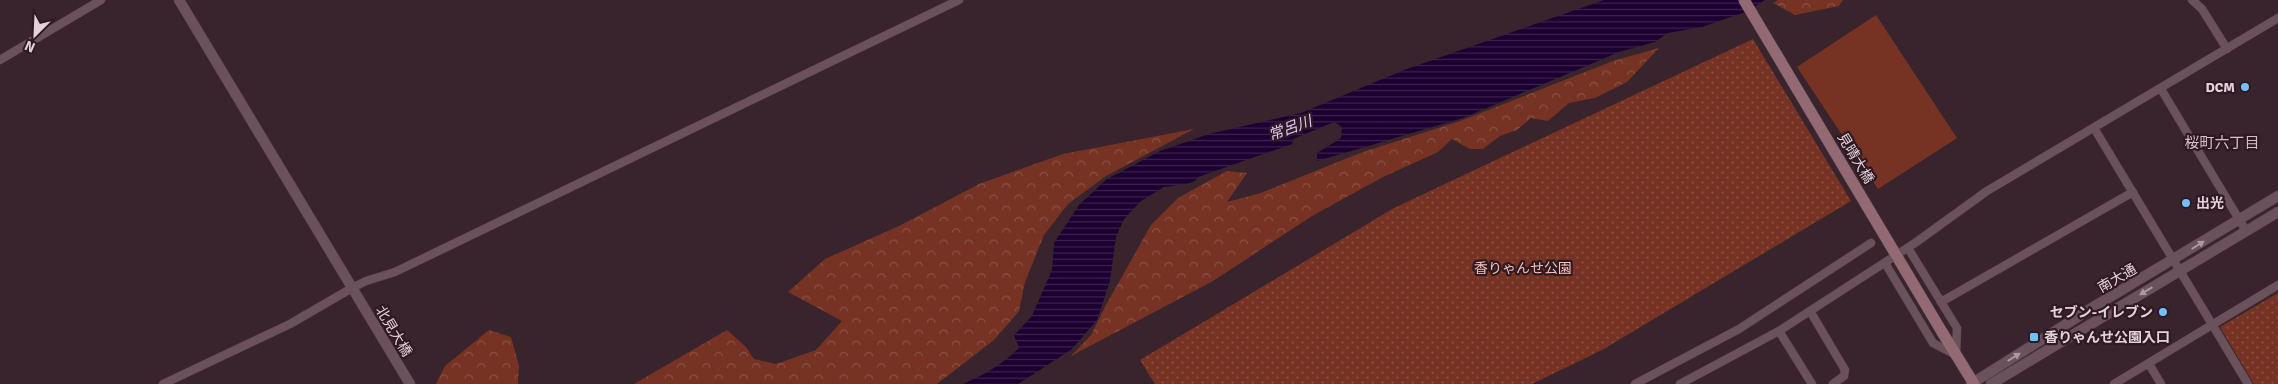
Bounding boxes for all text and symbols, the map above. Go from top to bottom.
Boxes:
north arrow [10,10,60,60]
text: N [22,37,38,56]
place label: DCM [2205,79,2235,96]
marker: DCM [2239,81,2251,93]
water label: 常呂川 [1266,111,1316,144]
street label: 見晴大橋 [1834,130,1877,187]
district label: 桜町六丁目 [2184,134,2260,152]
place label: 出光 [2196,195,2224,212]
marker: 出光 [2180,197,2192,209]
one-way arrow [2191,241,2204,250]
park label: 香りゃんせ公園 [1474,260,1572,277]
street label: 南大通 [2095,261,2140,296]
one-way arrow [2140,286,2153,295]
street label: 北見大橋 [372,303,415,360]
place label: セブン-イレブン [2050,304,2153,321]
marker: セブン-イレブン [2157,306,2169,318]
place label: 香りゃんせ公園入口 [2044,329,2170,346]
marker: 香りゃんせ公園入口 [2028,331,2040,343]
one-way arrow [2008,352,2021,362]

